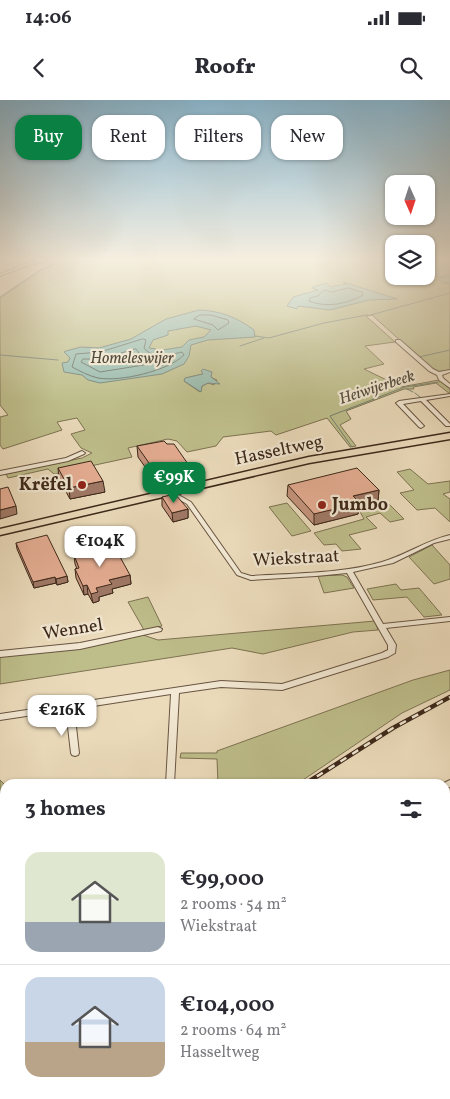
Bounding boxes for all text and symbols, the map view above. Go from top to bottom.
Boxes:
text: 14:06 [25,5,72,31]
text: Roofr [194,52,256,83]
icon: back [25,54,53,82]
icon: search [397,54,425,82]
chip: Buy [15,115,82,160]
chip: Rent [92,115,165,160]
chip: Filters [175,115,261,160]
chip: New [271,115,343,160]
north arrow [385,175,435,225]
map controls [385,175,435,285]
button: layers [385,235,435,285]
water label: Homeleswijer [90,348,175,370]
water label: Heiwijerbeek [336,365,418,411]
street label: Hasseltweg [233,429,325,473]
pin: €99K [144,462,204,504]
text: €99K [153,467,195,489]
place label: Krëfel [19,473,72,498]
marker: Krëfel [76,479,88,491]
place label: Jumbo [331,493,388,518]
marker: Jumbo [316,499,328,511]
pin: €104K [65,526,135,568]
text: €104K [75,531,125,553]
street label: Wiekstraat [252,544,340,574]
street label: Wennel [41,613,105,647]
pin: €216K [27,694,97,737]
text: €216K [39,700,85,722]
text: 3 homes [25,795,106,824]
icon: filters [397,795,425,823]
text: €99,000 [180,865,264,894]
icon: home [65,872,125,932]
text: 2 rooms · 54 m² [180,894,287,916]
text: Wiekstraat [180,916,257,938]
text: €104,000 [180,991,275,1020]
icon: home [65,997,125,1057]
text: 2 rooms · 64 m² [180,1020,287,1042]
text: Hasseltweg [180,1042,260,1064]

